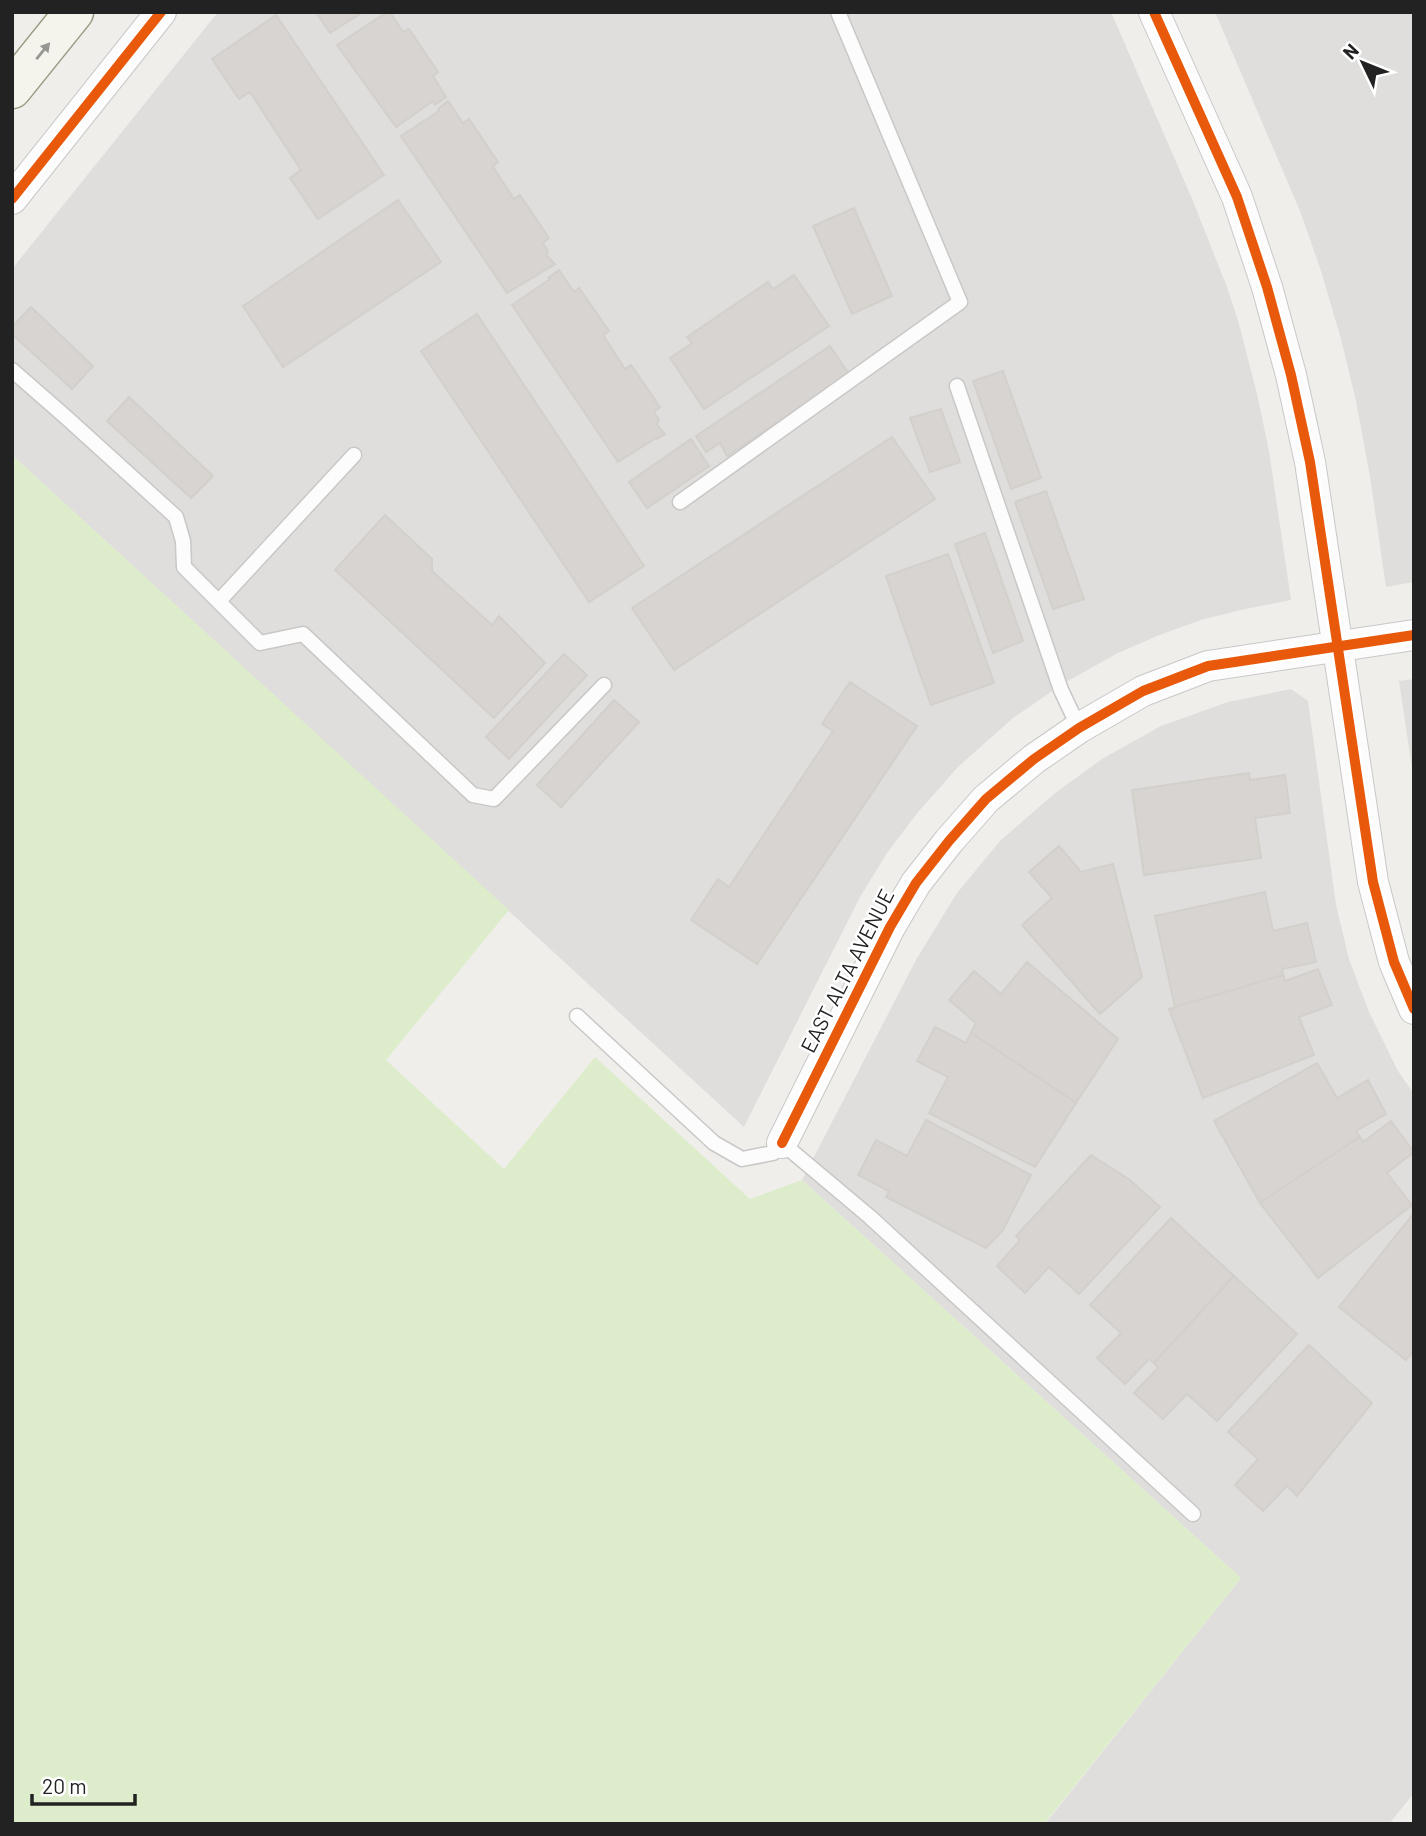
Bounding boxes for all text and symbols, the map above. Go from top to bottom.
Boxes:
north arrow [1328,28,1398,98]
text: N [1337,39,1363,64]
one-way arrow [35,42,50,59]
street label: EAST ALTA AVENUE [795,884,899,1056]
scale bar [32,1762,135,1806]
text: 20 m [42,1773,87,1798]

